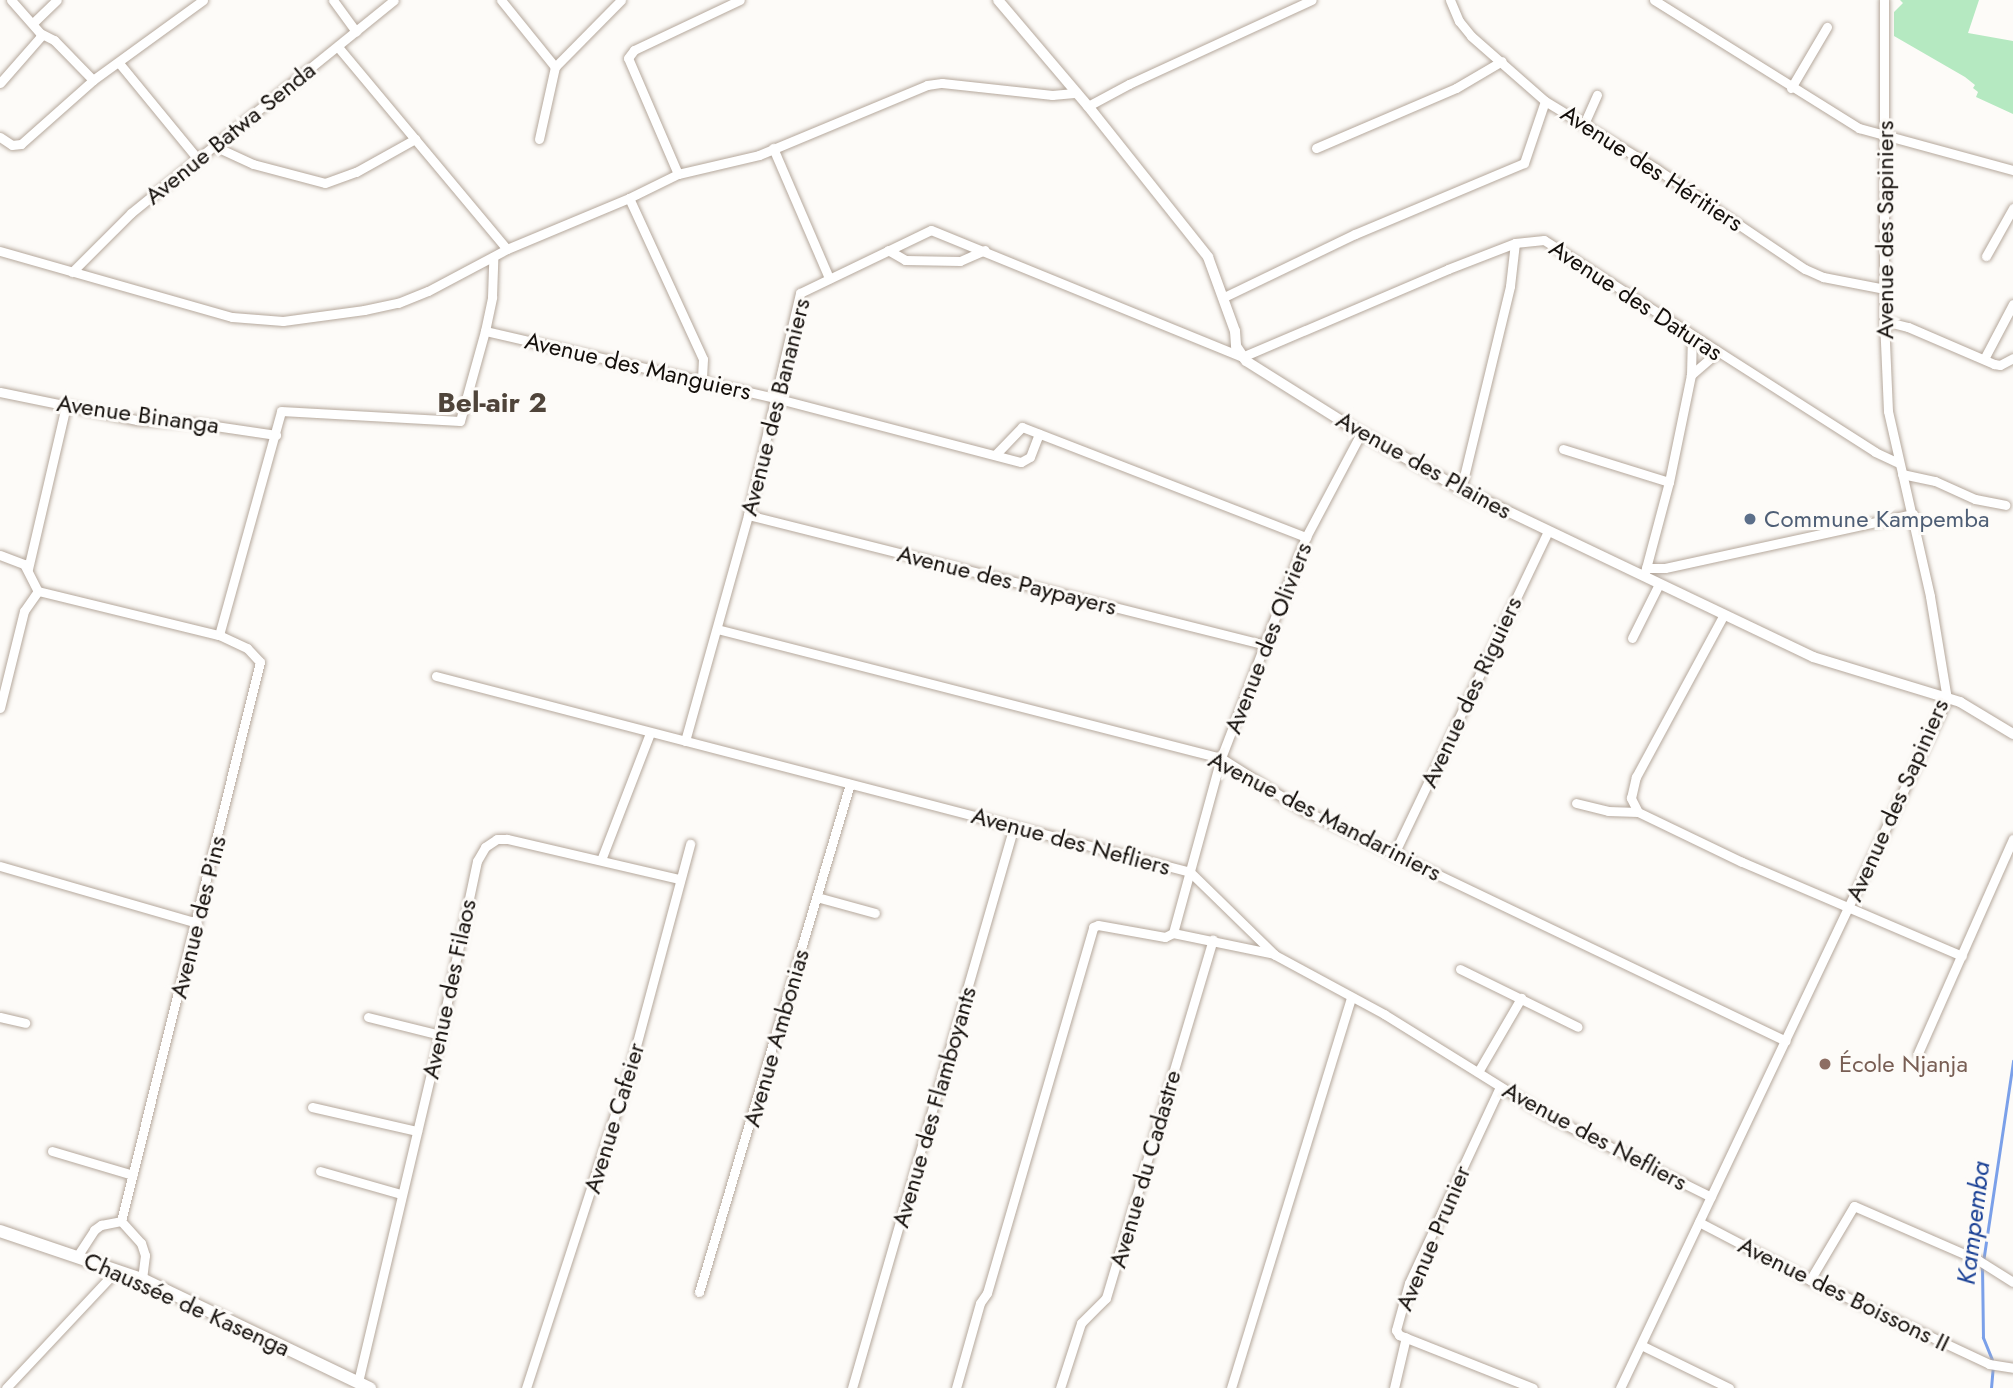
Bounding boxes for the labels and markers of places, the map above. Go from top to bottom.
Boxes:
place label: Commune Kampemba [1764,505,1990,533]
marker: Commune Kampemba [1742,511,1758,527]
place label: École Njanja [1839,1050,1968,1078]
marker: École Njanja [1817,1056,1833,1072]

